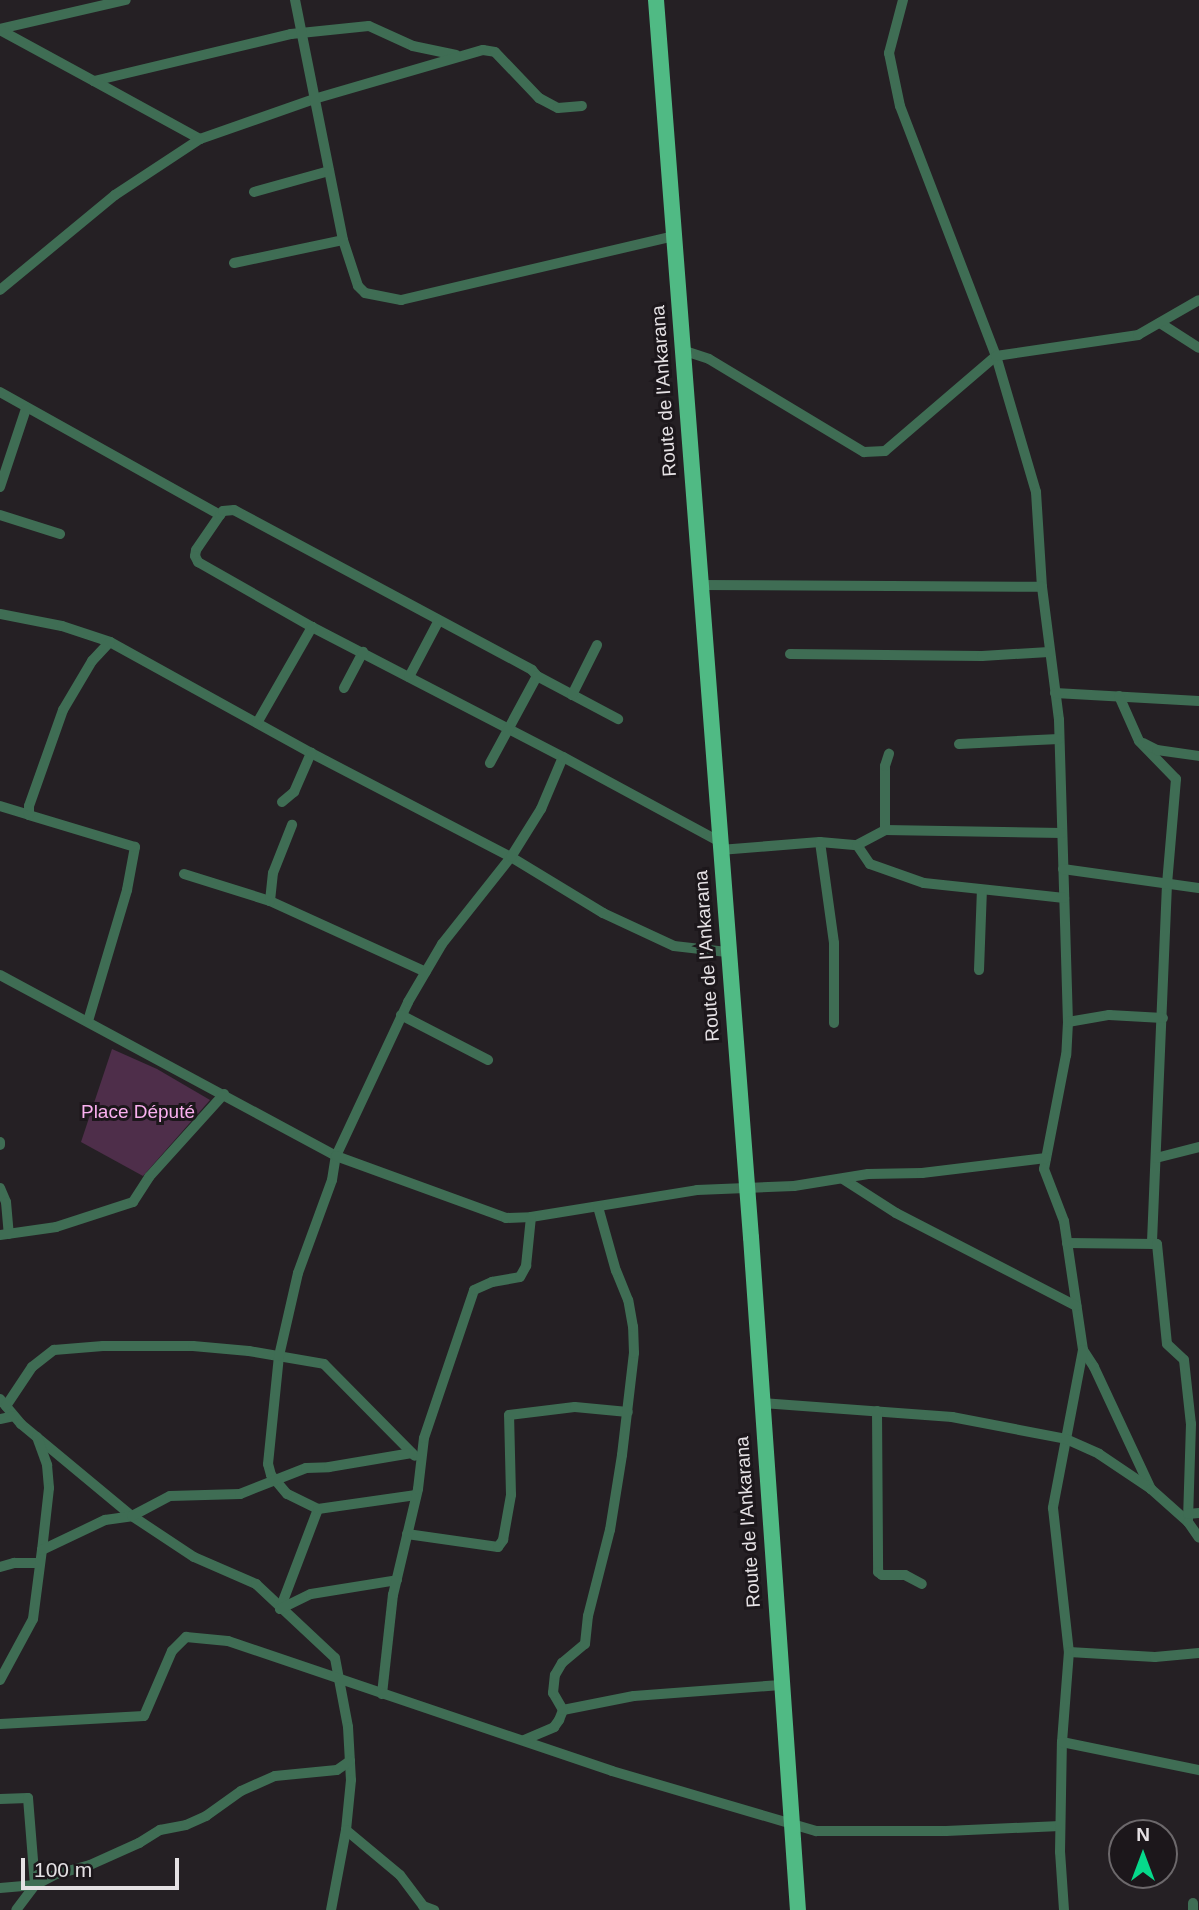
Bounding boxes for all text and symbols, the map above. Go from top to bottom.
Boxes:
street label: Route de l'Ankarana [647,305,681,477]
street label: Route de l'Ankarana [690,870,724,1042]
park label: Place Député [81,1101,195,1123]
street label: Route de l'Ankarana [731,1436,765,1608]
north arrow [1108,1819,1178,1889]
text: N [1136,1824,1150,1845]
scale bar [24,1843,182,1887]
text: 100 m [34,1858,92,1881]

